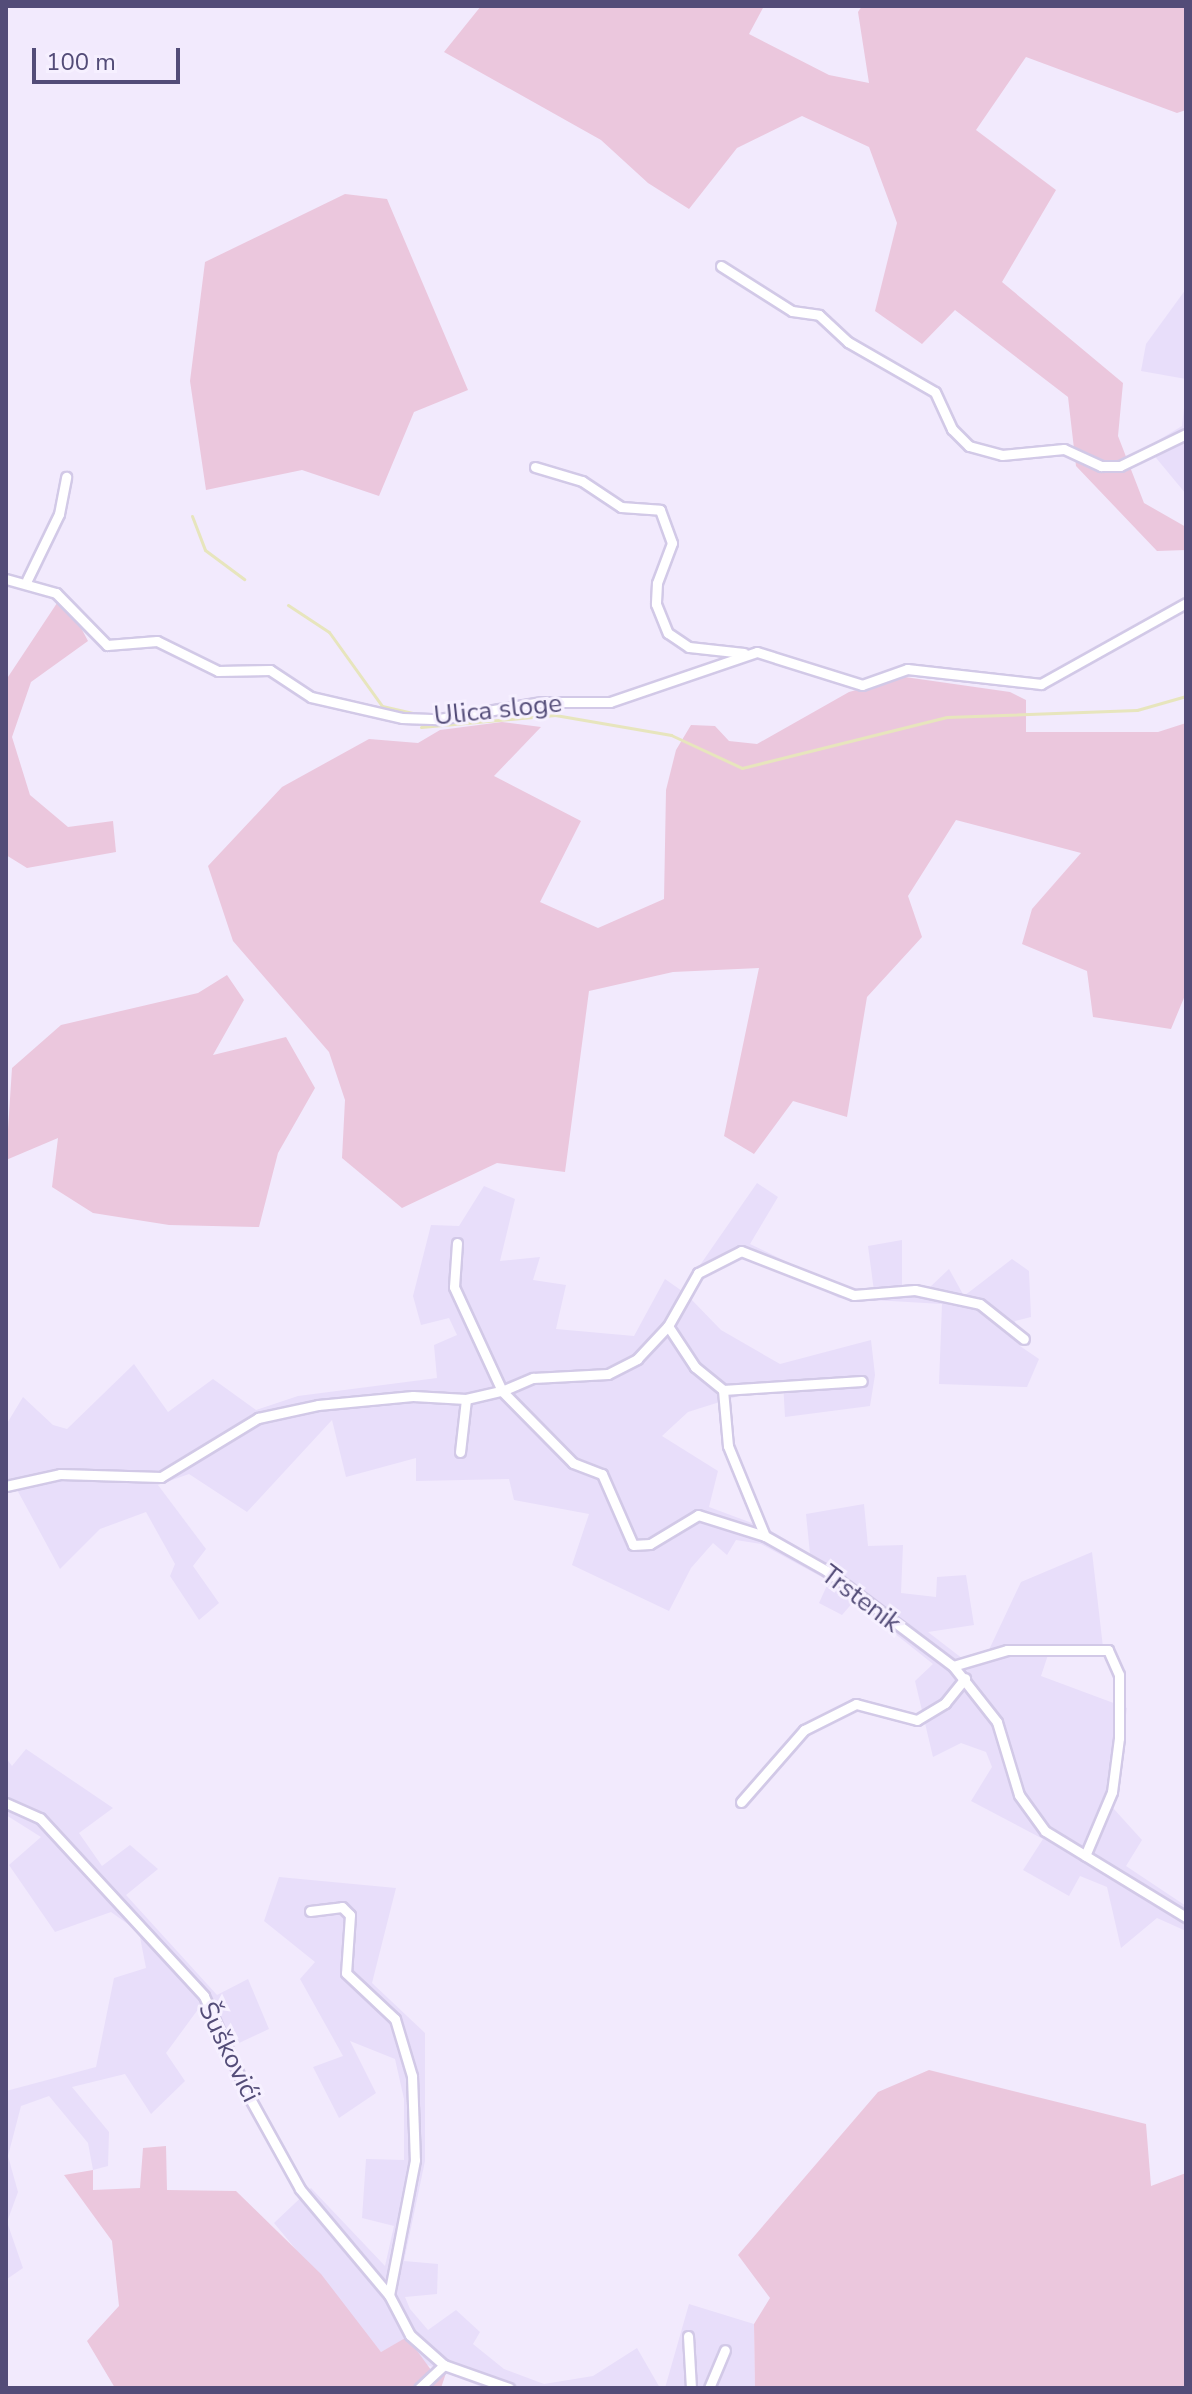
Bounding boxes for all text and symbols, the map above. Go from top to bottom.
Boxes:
scale bar [36,32,184,82]
text: 100 m [46,46,116,78]
street label: Ulica sloge [432,688,564,732]
street label: Trstenik [815,1559,907,1639]
street label: Šuškovići [191,1997,267,2107]

